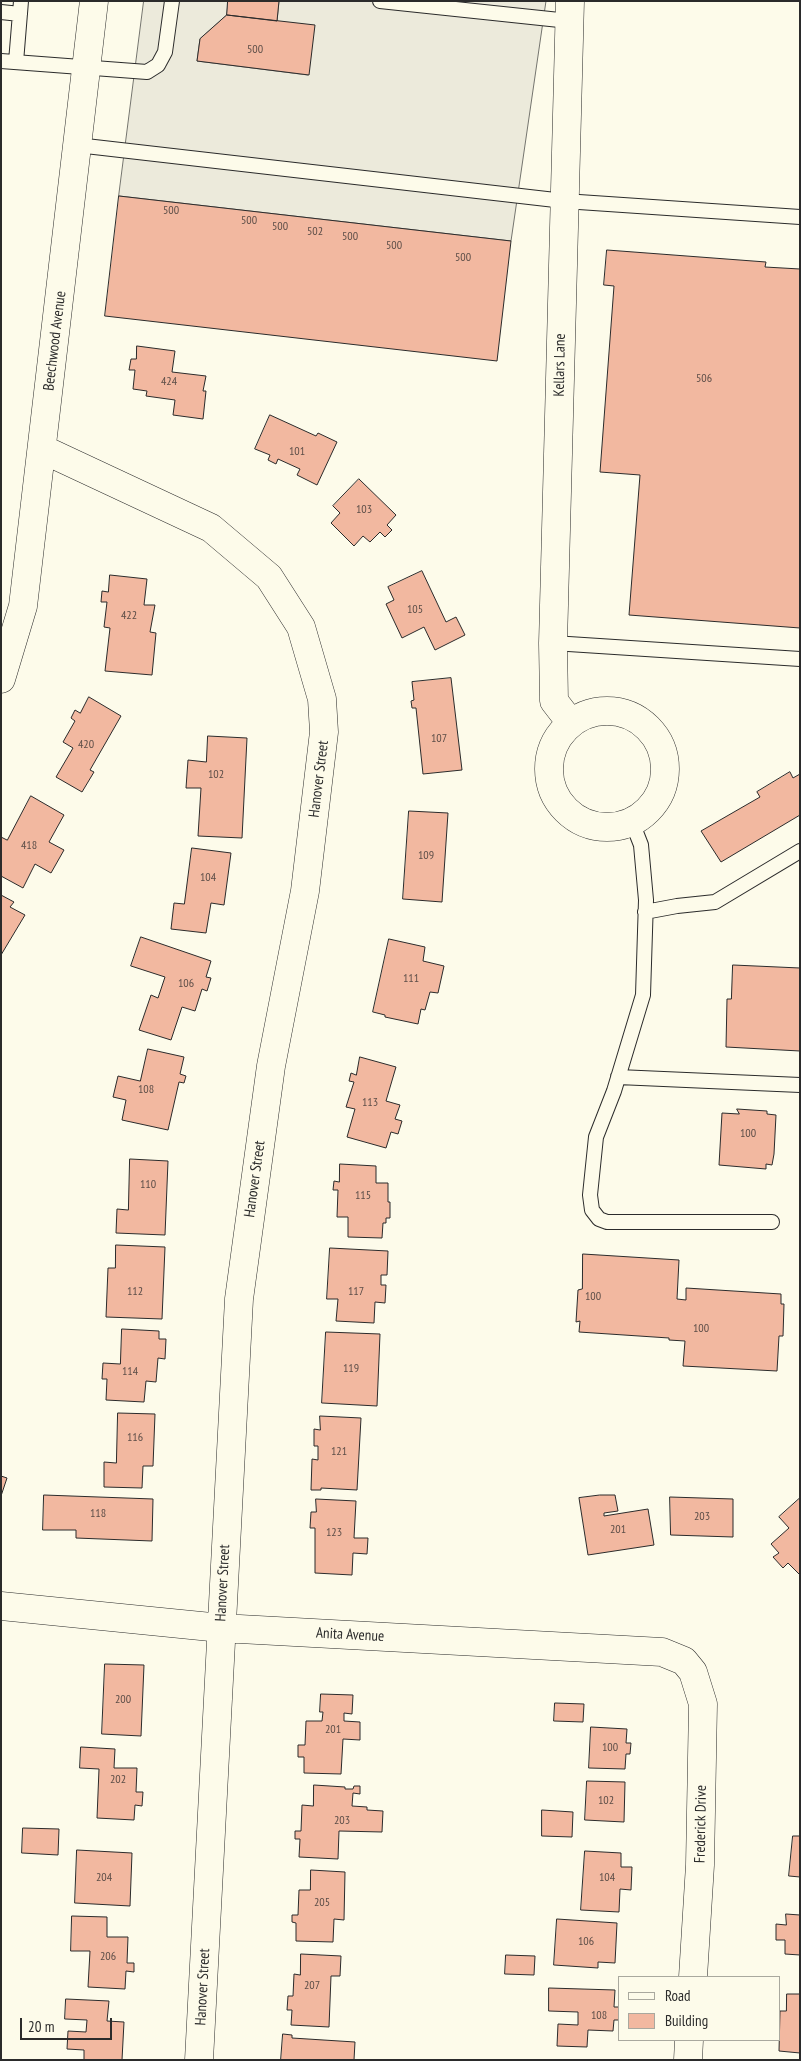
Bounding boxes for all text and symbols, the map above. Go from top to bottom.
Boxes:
house number: 500 [247,43,263,57]
house number: 500 [163,204,179,218]
house number: 500 [241,214,257,228]
house number: 500 [272,220,288,234]
house number: 502 [307,225,323,239]
house number: 500 [342,230,358,244]
house number: 500 [386,239,402,253]
house number: 500 [455,251,471,265]
street label: Beechwood Avenue [40,290,70,392]
street label: Kellars Lane [550,333,570,397]
house number: 506 [696,372,712,386]
house number: 424 [161,375,177,389]
house number: 101 [289,445,305,459]
house number: 103 [356,503,372,517]
house number: 105 [407,603,423,617]
house number: 422 [121,609,137,623]
house number: 107 [431,732,447,746]
house number: 420 [78,738,94,752]
street label: Hanover Street [305,740,333,818]
house number: 102 [208,768,224,782]
house number: 418 [21,839,37,853]
house number: 109 [418,849,434,863]
house number: 104 [200,871,216,885]
house number: 111 [403,972,419,986]
house number: 106 [178,977,194,991]
house number: 108 [138,1083,154,1097]
house number: 113 [362,1096,378,1110]
house number: 100 [740,1127,756,1141]
street label: Hanover Street [241,1139,269,1219]
house number: 110 [140,1178,156,1192]
house number: 115 [355,1189,371,1203]
house number: 112 [127,1285,143,1299]
house number: 117 [348,1285,364,1299]
house number: 100 [585,1290,601,1304]
house number: 100 [693,1322,709,1336]
house number: 119 [343,1362,359,1376]
house number: 114 [122,1365,138,1379]
house number: 116 [127,1431,143,1445]
house number: 121 [331,1445,347,1459]
house number: 118 [90,1507,106,1521]
house number: 203 [694,1510,710,1524]
house number: 201 [610,1523,626,1537]
house number: 123 [326,1526,342,1540]
street label: Hanover Street [212,1544,234,1622]
street label: Anita Avenue [315,1624,385,1646]
house number: 200 [115,1693,131,1707]
house number: 201 [325,1723,341,1737]
house number: 100 [602,1741,618,1755]
house number: 202 [110,1773,126,1787]
street label: Frederick Drive [691,1785,711,1863]
house number: 102 [598,1794,614,1808]
house number: 203 [334,1814,350,1828]
house number: 204 [96,1871,112,1885]
house number: 104 [599,1871,615,1885]
house number: 205 [314,1896,330,1910]
house number: 106 [578,1935,594,1949]
street label: Hanover Street [192,1948,214,2026]
house number: 206 [100,1950,116,1964]
legend [618,1976,781,2041]
house number: 207 [304,1979,320,1993]
text: Road [665,1986,691,2005]
scale bar [22,2008,115,2040]
house number: 108 [591,2009,607,2023]
text: Building [665,2011,708,2030]
text: 20 m [28,2017,54,2036]

